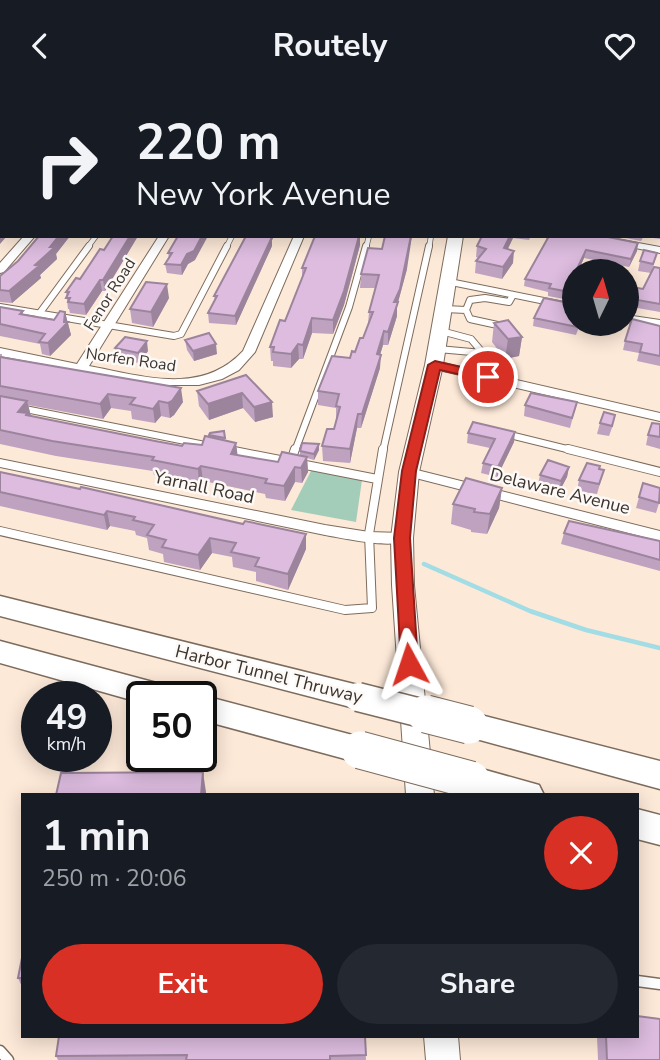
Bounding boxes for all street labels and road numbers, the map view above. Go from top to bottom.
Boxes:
street label: Fenor Road [79,254,141,335]
street label: Norfen Road [84,343,177,377]
street label: Delaware Avenue [487,462,633,520]
street label: Yarnall Road [151,464,257,509]
street label: Harbor Tunnel Thruway [173,639,366,709]

